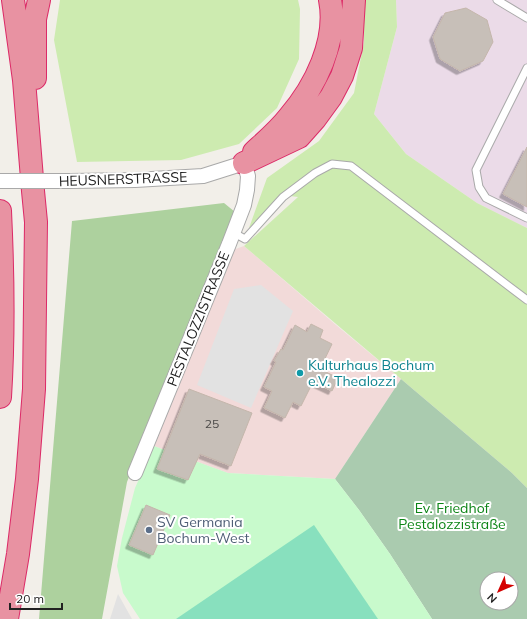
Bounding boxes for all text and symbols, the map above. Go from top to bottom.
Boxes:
street label: HEUSNERSTRASSE [58,168,188,190]
street label: PESTALOZZISTRASSE [163,249,233,389]
place label: Kulturhaus Bochum e.V. Thealozzi [308,356,435,390]
marker: Kulturhaus Bochum e.V. Thealozzi [295,368,305,378]
house number: 25 [205,416,219,431]
park label: Ev. Friedhof Pestalozzistraße [398,499,506,533]
place label: SV Germania Bochum-West [157,513,250,547]
marker: SV Germania Bochum-West [144,525,154,535]
north arrow [479,571,519,611]
scale bar [10,585,62,611]
text: N [484,590,500,606]
text: 20 m [16,591,44,606]

